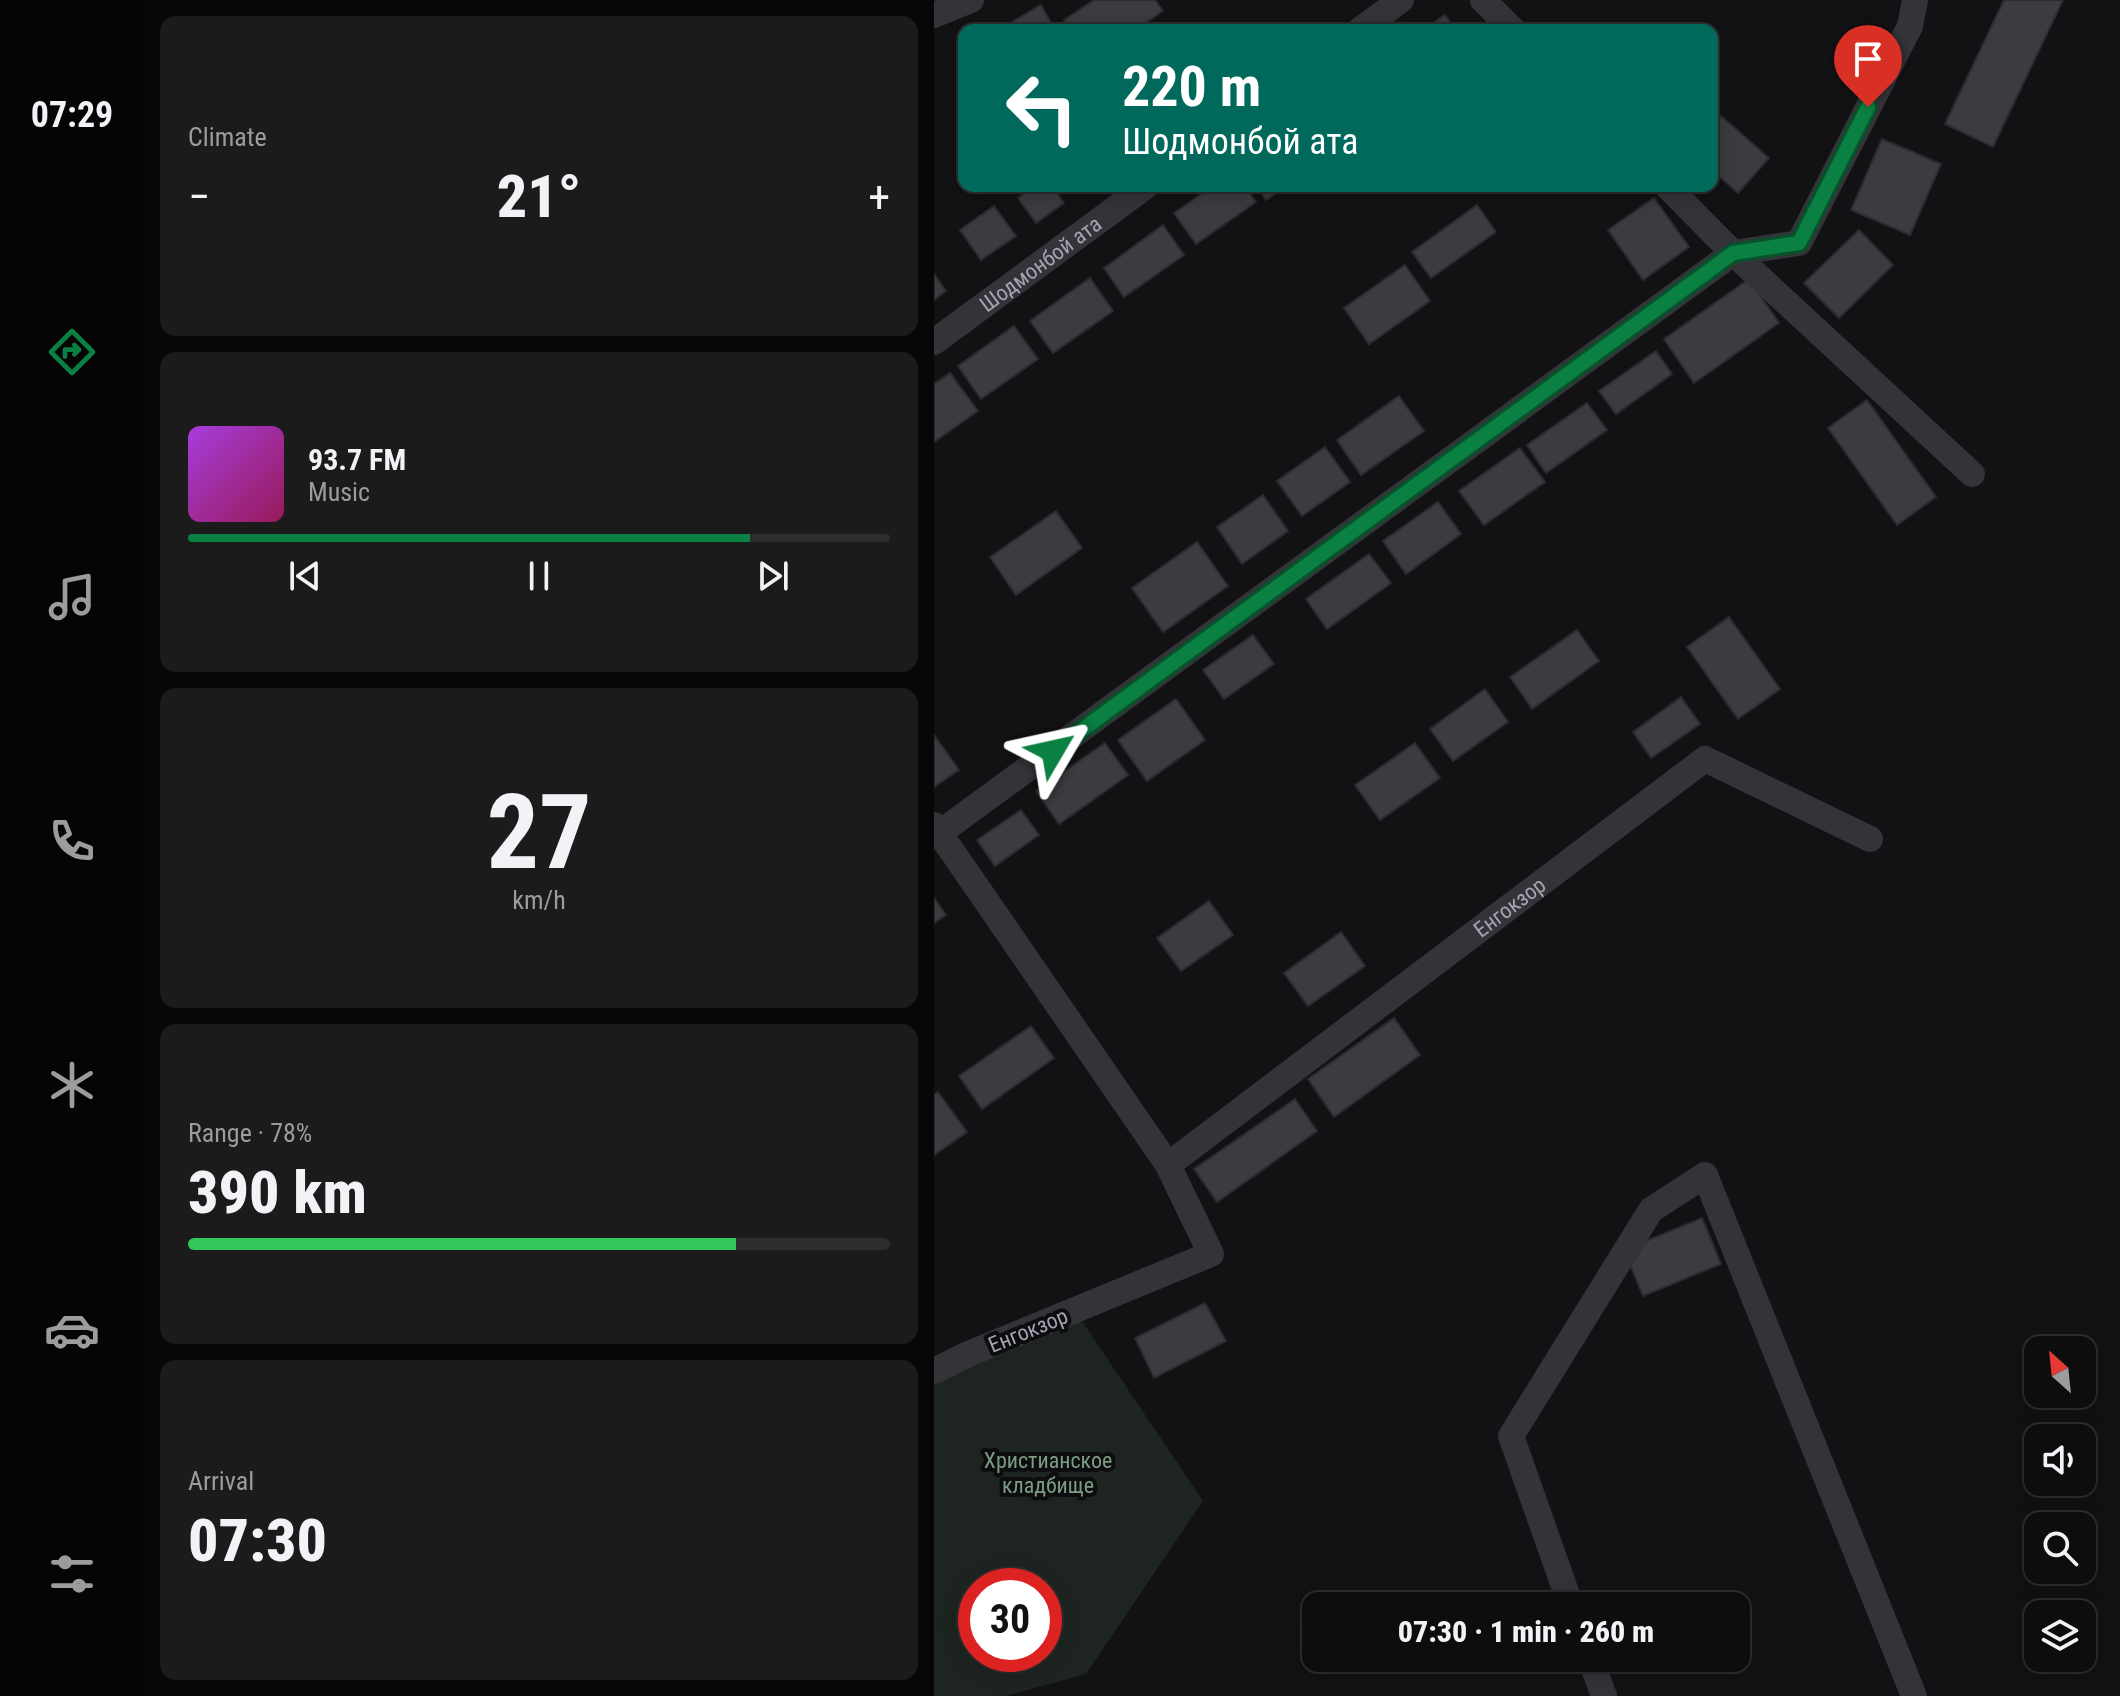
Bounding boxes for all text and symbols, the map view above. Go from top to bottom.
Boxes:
pin [1834,25,1902,107]
icon: arrive [1846,37,1890,81]
text: 220 m [1122,54,1261,120]
icon: left [990,56,1094,160]
text: 07:29 [31,94,113,136]
text: Шодмонбой ата [1122,121,1358,163]
text: Climate [188,122,267,152]
text: 21° [497,161,581,232]
text: − [188,171,210,223]
text: + [868,171,890,223]
street label: Шодмонбой ата [975,211,1106,317]
icon: directions [44,324,100,380]
text: 93.7 FM [308,442,406,477]
text: Music [308,477,370,507]
icon: previous [283,554,327,598]
icon: pause [517,554,561,598]
icon: next [751,554,795,598]
icon: music [44,569,100,625]
position arrow [1011,709,1095,793]
text: 27 [486,772,592,893]
icon: phone [44,813,100,869]
street label: Енгокзор [1469,872,1551,942]
text: km/h [512,885,566,915]
icon: climate [44,1057,100,1113]
text: Range · 78% [188,1118,312,1148]
text: 390 km [188,1157,367,1228]
icon: car [44,1302,100,1358]
street label: Енгокзор [985,1303,1072,1358]
north arrow [2024,1336,2096,1408]
map controls [2024,1336,2096,1672]
button: sound [2024,1424,2096,1496]
park label: Христианское кладбище [984,1448,1112,1498]
text: Arrival [188,1466,254,1496]
text: 07:30 [188,1505,327,1576]
button: search [2024,1512,2096,1584]
icon: filters [44,1546,100,1602]
speed limit sign: 30 [958,1568,1062,1672]
button: layers [2024,1600,2096,1672]
text: 07:30 · 1 min · 260 m [1398,1614,1654,1649]

